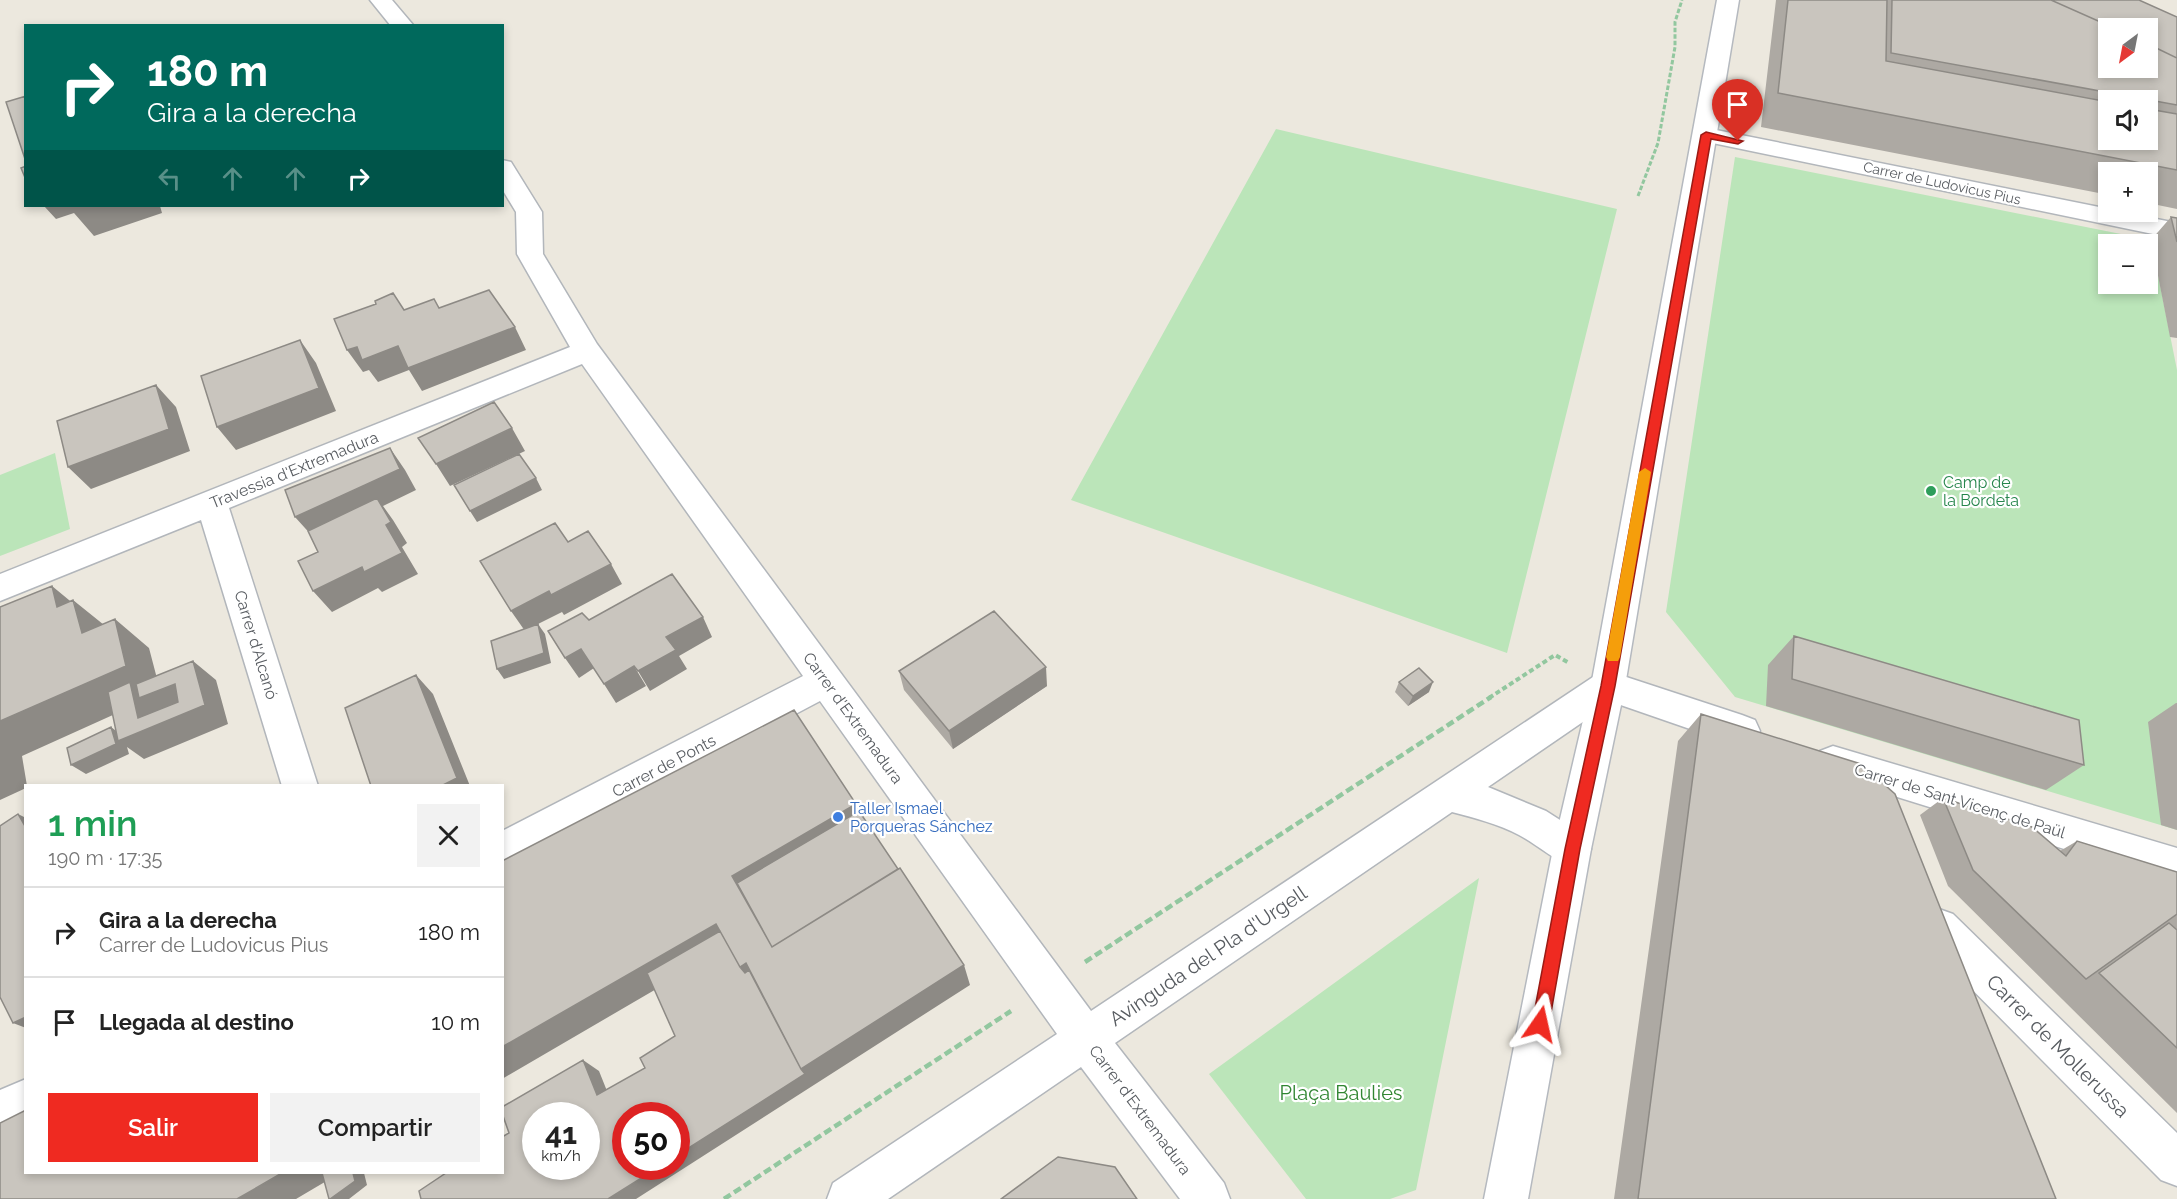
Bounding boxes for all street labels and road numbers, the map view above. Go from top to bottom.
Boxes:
street label: Carrer de Ludovicus Pius [1862,158,2022,208]
street label: Travessia d'Extremadura [207,427,381,513]
street label: Carrer d'Alcanó [230,588,282,702]
street label: Carrer d'Extremadura [799,649,907,787]
street label: Carrer de Ponts [609,731,719,801]
street label: Carrer de Sant Vicenç de Paül [1852,760,2069,842]
street label: Avinguda del Pla d'Urgell [1105,881,1312,1031]
street label: Carrer de Mollerussa [1982,970,2134,1122]
street label: Carrer d'Extremadura [1085,1041,1195,1179]

